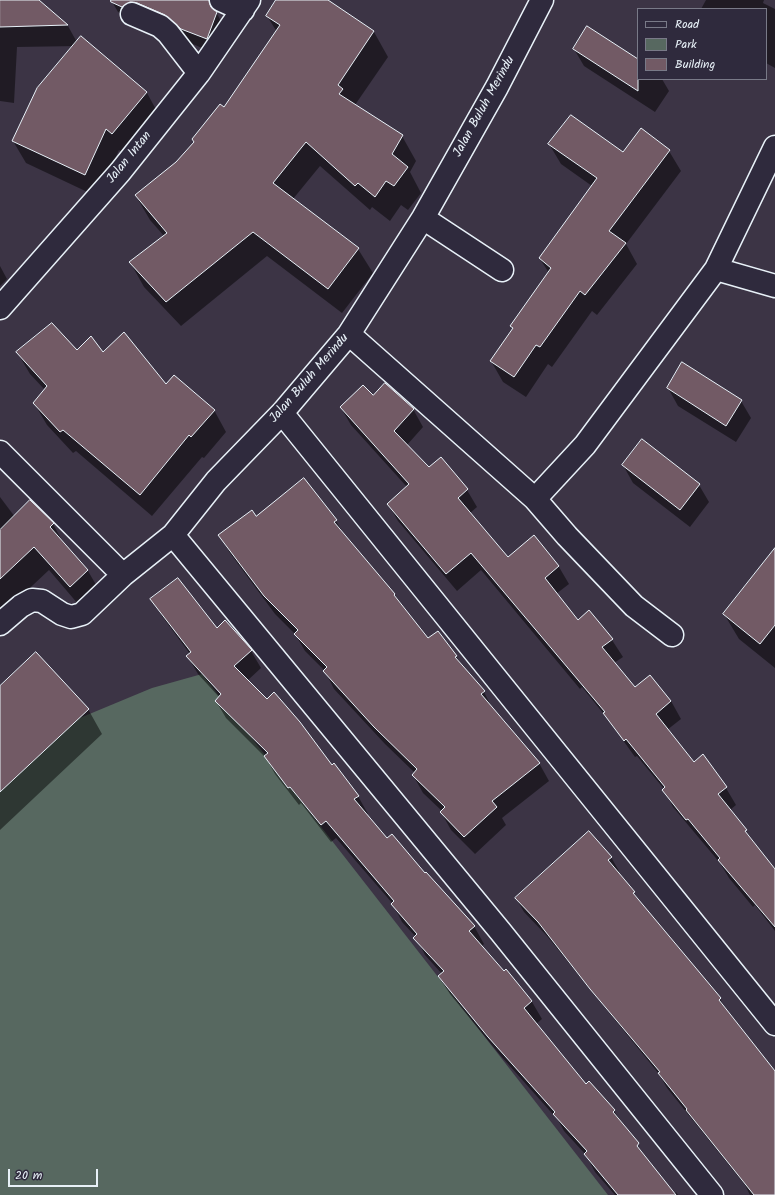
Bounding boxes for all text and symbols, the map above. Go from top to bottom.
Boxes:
legend [637,8,767,80]
text: Road [675,15,699,34]
text: Park [675,35,697,54]
street label: Jalan Buluh Merindu [451,54,519,160]
text: Building [675,55,715,74]
street label: Jalan Intan [104,129,156,187]
street label: Jalan Buluh Merindu [267,331,353,427]
scale bar [10,1161,100,1187]
text: 20 m [15,1166,42,1185]

